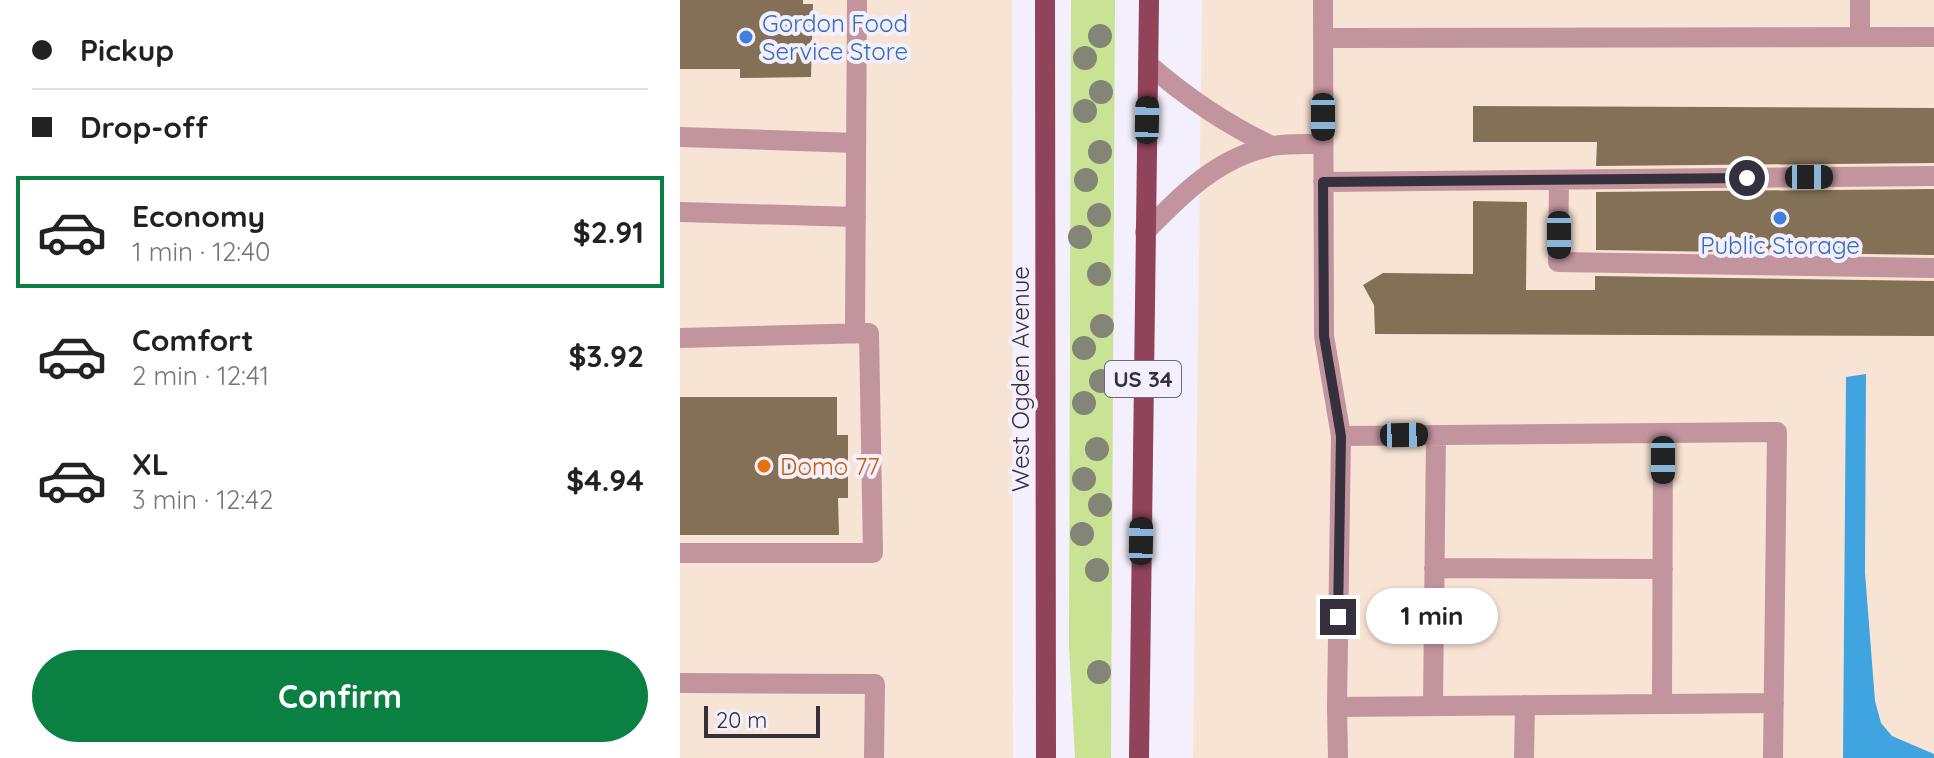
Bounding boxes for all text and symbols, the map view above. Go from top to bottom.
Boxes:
place label: Gordon Food Service Store [762,8,908,66]
marker: Gordon Food Service Store [737,28,755,46]
text: Pickup [80,31,174,69]
car [1311,93,1335,141]
car [1135,96,1159,144]
text: Drop-off [80,108,208,146]
route start [1729,160,1765,196]
car [1785,165,1833,189]
icon: car [36,196,108,268]
text: Economy [132,197,265,235]
marker: Public Storage [1771,209,1789,227]
car [1547,211,1571,259]
text: $2.91 [573,213,644,251]
place label: Public Storage [1700,230,1860,260]
text: 1 min · 12:40 [132,235,270,268]
street label: West Ogden Avenue [1005,266,1035,492]
icon: car [36,320,108,392]
text: Comfort [132,321,253,359]
text: $3.92 [568,337,644,375]
text: 2 min · 12:41 [132,359,269,392]
road number: US 34 [1105,361,1181,397]
car [1380,423,1428,447]
car [1651,436,1675,484]
icon: car [36,444,108,516]
text: XL [132,445,169,483]
place label: Domo 77 [780,451,880,481]
marker: Domo 77 [755,457,773,475]
text: $4.94 [566,461,644,499]
text: 3 min · 12:42 [132,483,273,516]
car [1129,517,1153,565]
callout: 1 min [1366,589,1498,645]
route end [1320,599,1356,635]
text: 1 min [1401,599,1464,632]
button: Confirm [32,650,648,742]
scale bar [704,702,820,738]
text: 20 m [716,706,767,734]

